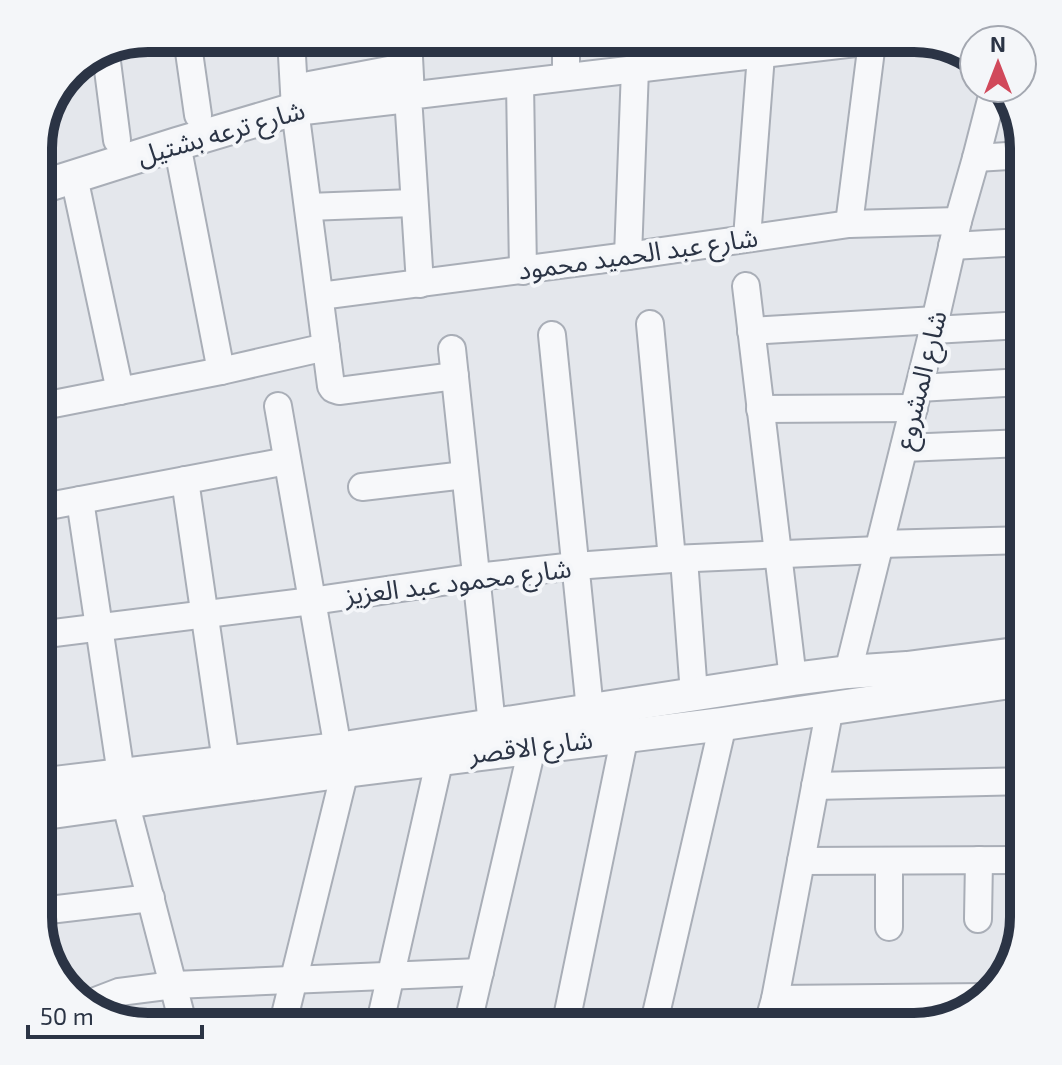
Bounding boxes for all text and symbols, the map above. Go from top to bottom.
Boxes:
north arrow [958,24,1038,104]
text: N [990,30,1006,56]
street label: شارع ترعه بشتيل [133,93,309,175]
street label: شارع عبد الحميد محمود [516,220,760,290]
street label: شارع المشروع [887,307,957,453]
street label: شارع محمود عبد العزيز [342,551,573,615]
street label: شارع الاقصر [466,723,595,774]
scale bar [28,989,202,1039]
text: 50 m [40,1001,94,1030]

